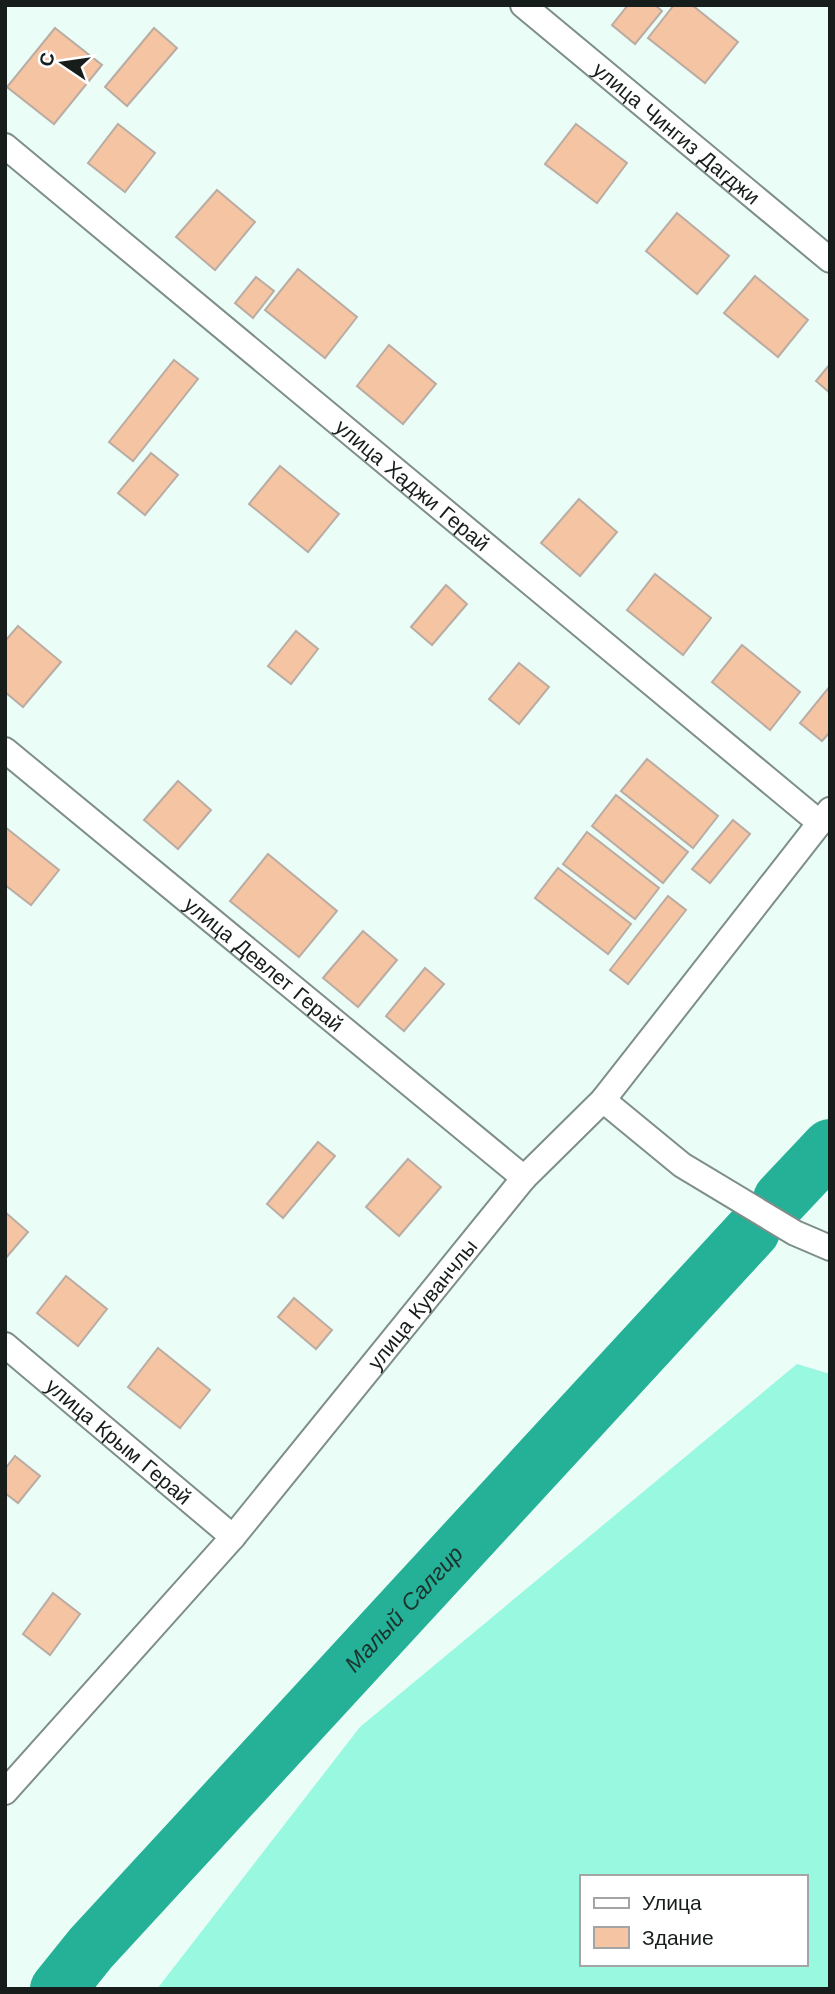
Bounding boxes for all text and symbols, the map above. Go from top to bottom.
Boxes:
north arrow [28,28,98,98]
text: С [34,50,60,69]
street label: улица Чингиз Дагджи [588,56,765,209]
street label: улица Хаджи Герай [331,413,495,556]
street label: улица Девлет Герай [180,891,349,1037]
street label: улица Куванчлы [362,1234,482,1374]
street label: улица Крым Герай [41,1373,197,1509]
water label: Малый Салгир [339,1540,469,1677]
legend [580,1875,807,1966]
text: Улица [642,1890,702,1915]
text: Здание [642,1925,714,1950]

